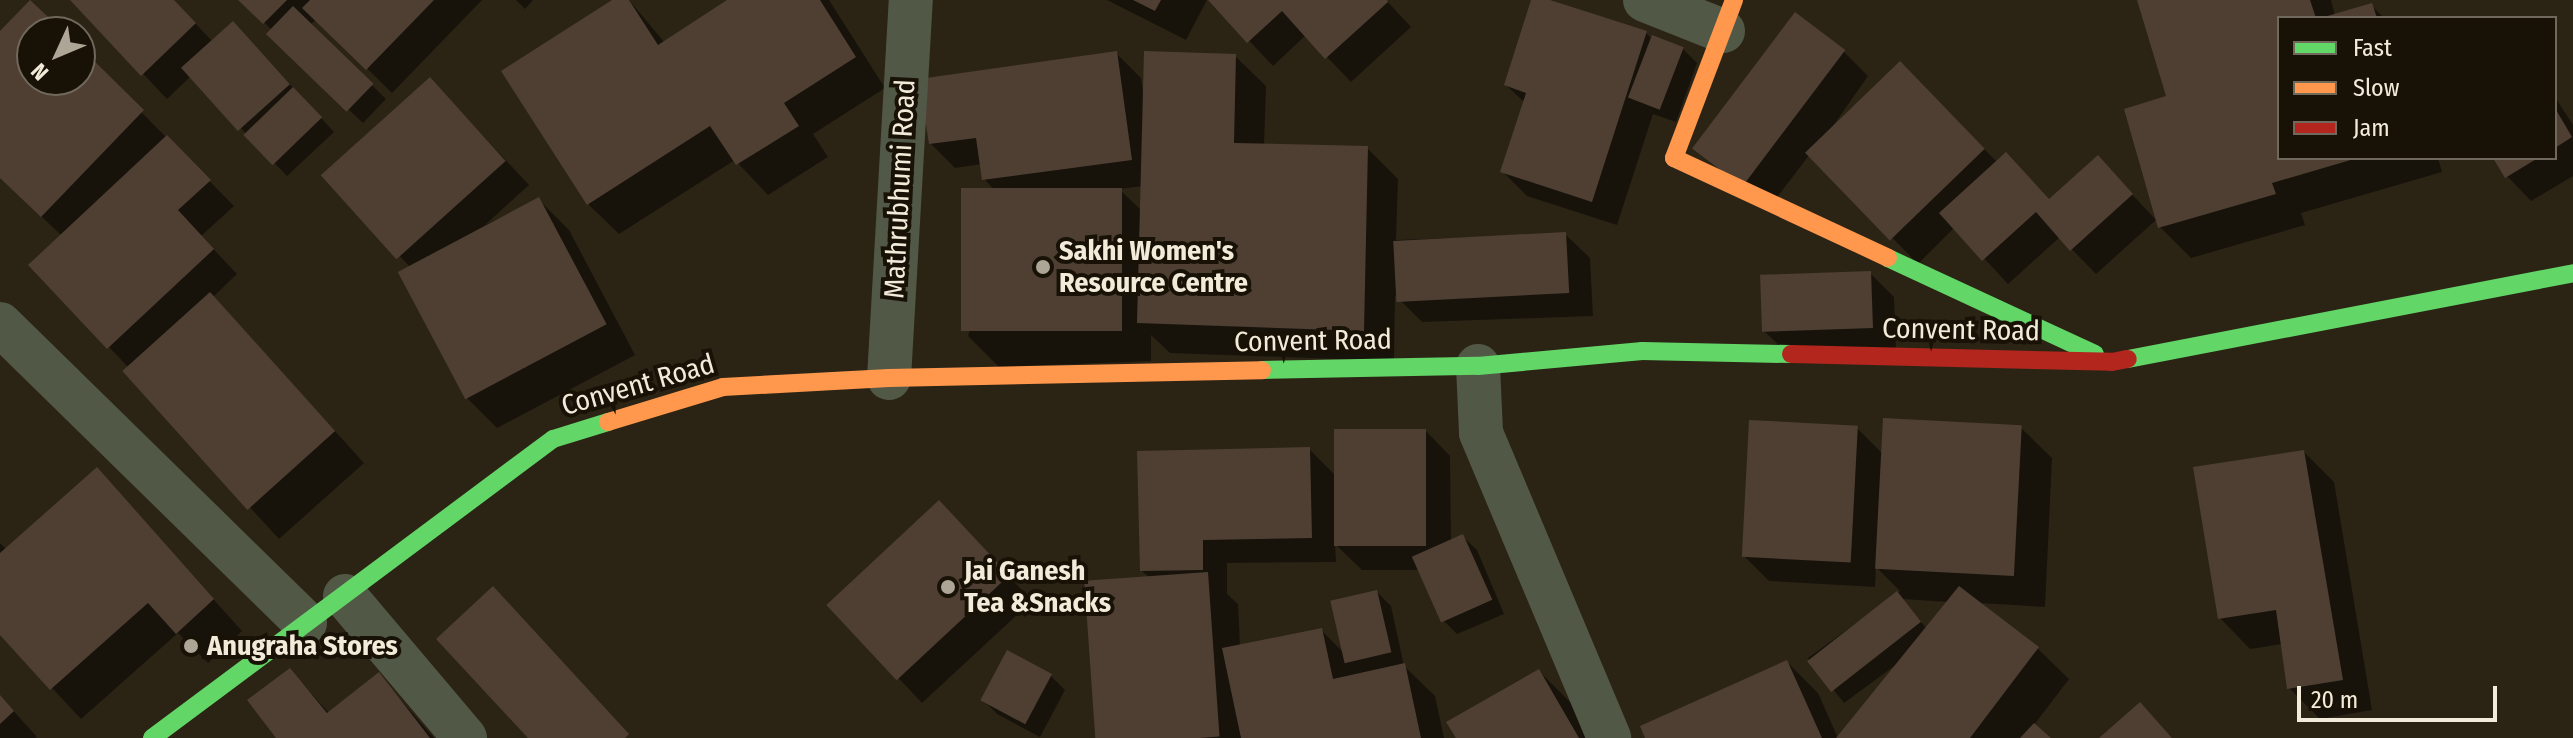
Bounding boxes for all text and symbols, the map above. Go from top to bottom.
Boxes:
north arrow [16,16,96,96]
legend [2277,16,2557,160]
text: Fast [2353,34,2392,62]
text: N [26,58,54,86]
text: Slow [2353,74,2399,102]
street label: Mathrubhumi Road [877,79,923,299]
text: Jam [2353,114,2390,142]
place label: Sakhi Women's Resource Centre [1059,234,1248,300]
marker: Sakhi Women's Resource Centre [1034,258,1052,276]
street label: Convent Road [1882,312,2040,348]
street label: Convent Road [1234,323,1392,359]
street label: Convent Road [558,347,718,423]
place label: Jai Ganesh Tea &Snacks [964,554,1111,620]
marker: Jai Ganesh Tea &Snacks [939,578,957,596]
place label: Anugraha Stores [207,629,398,663]
marker: Anugraha Stores [182,637,200,655]
scale bar [2301,670,2501,720]
text: 20 m [2311,686,2358,714]

